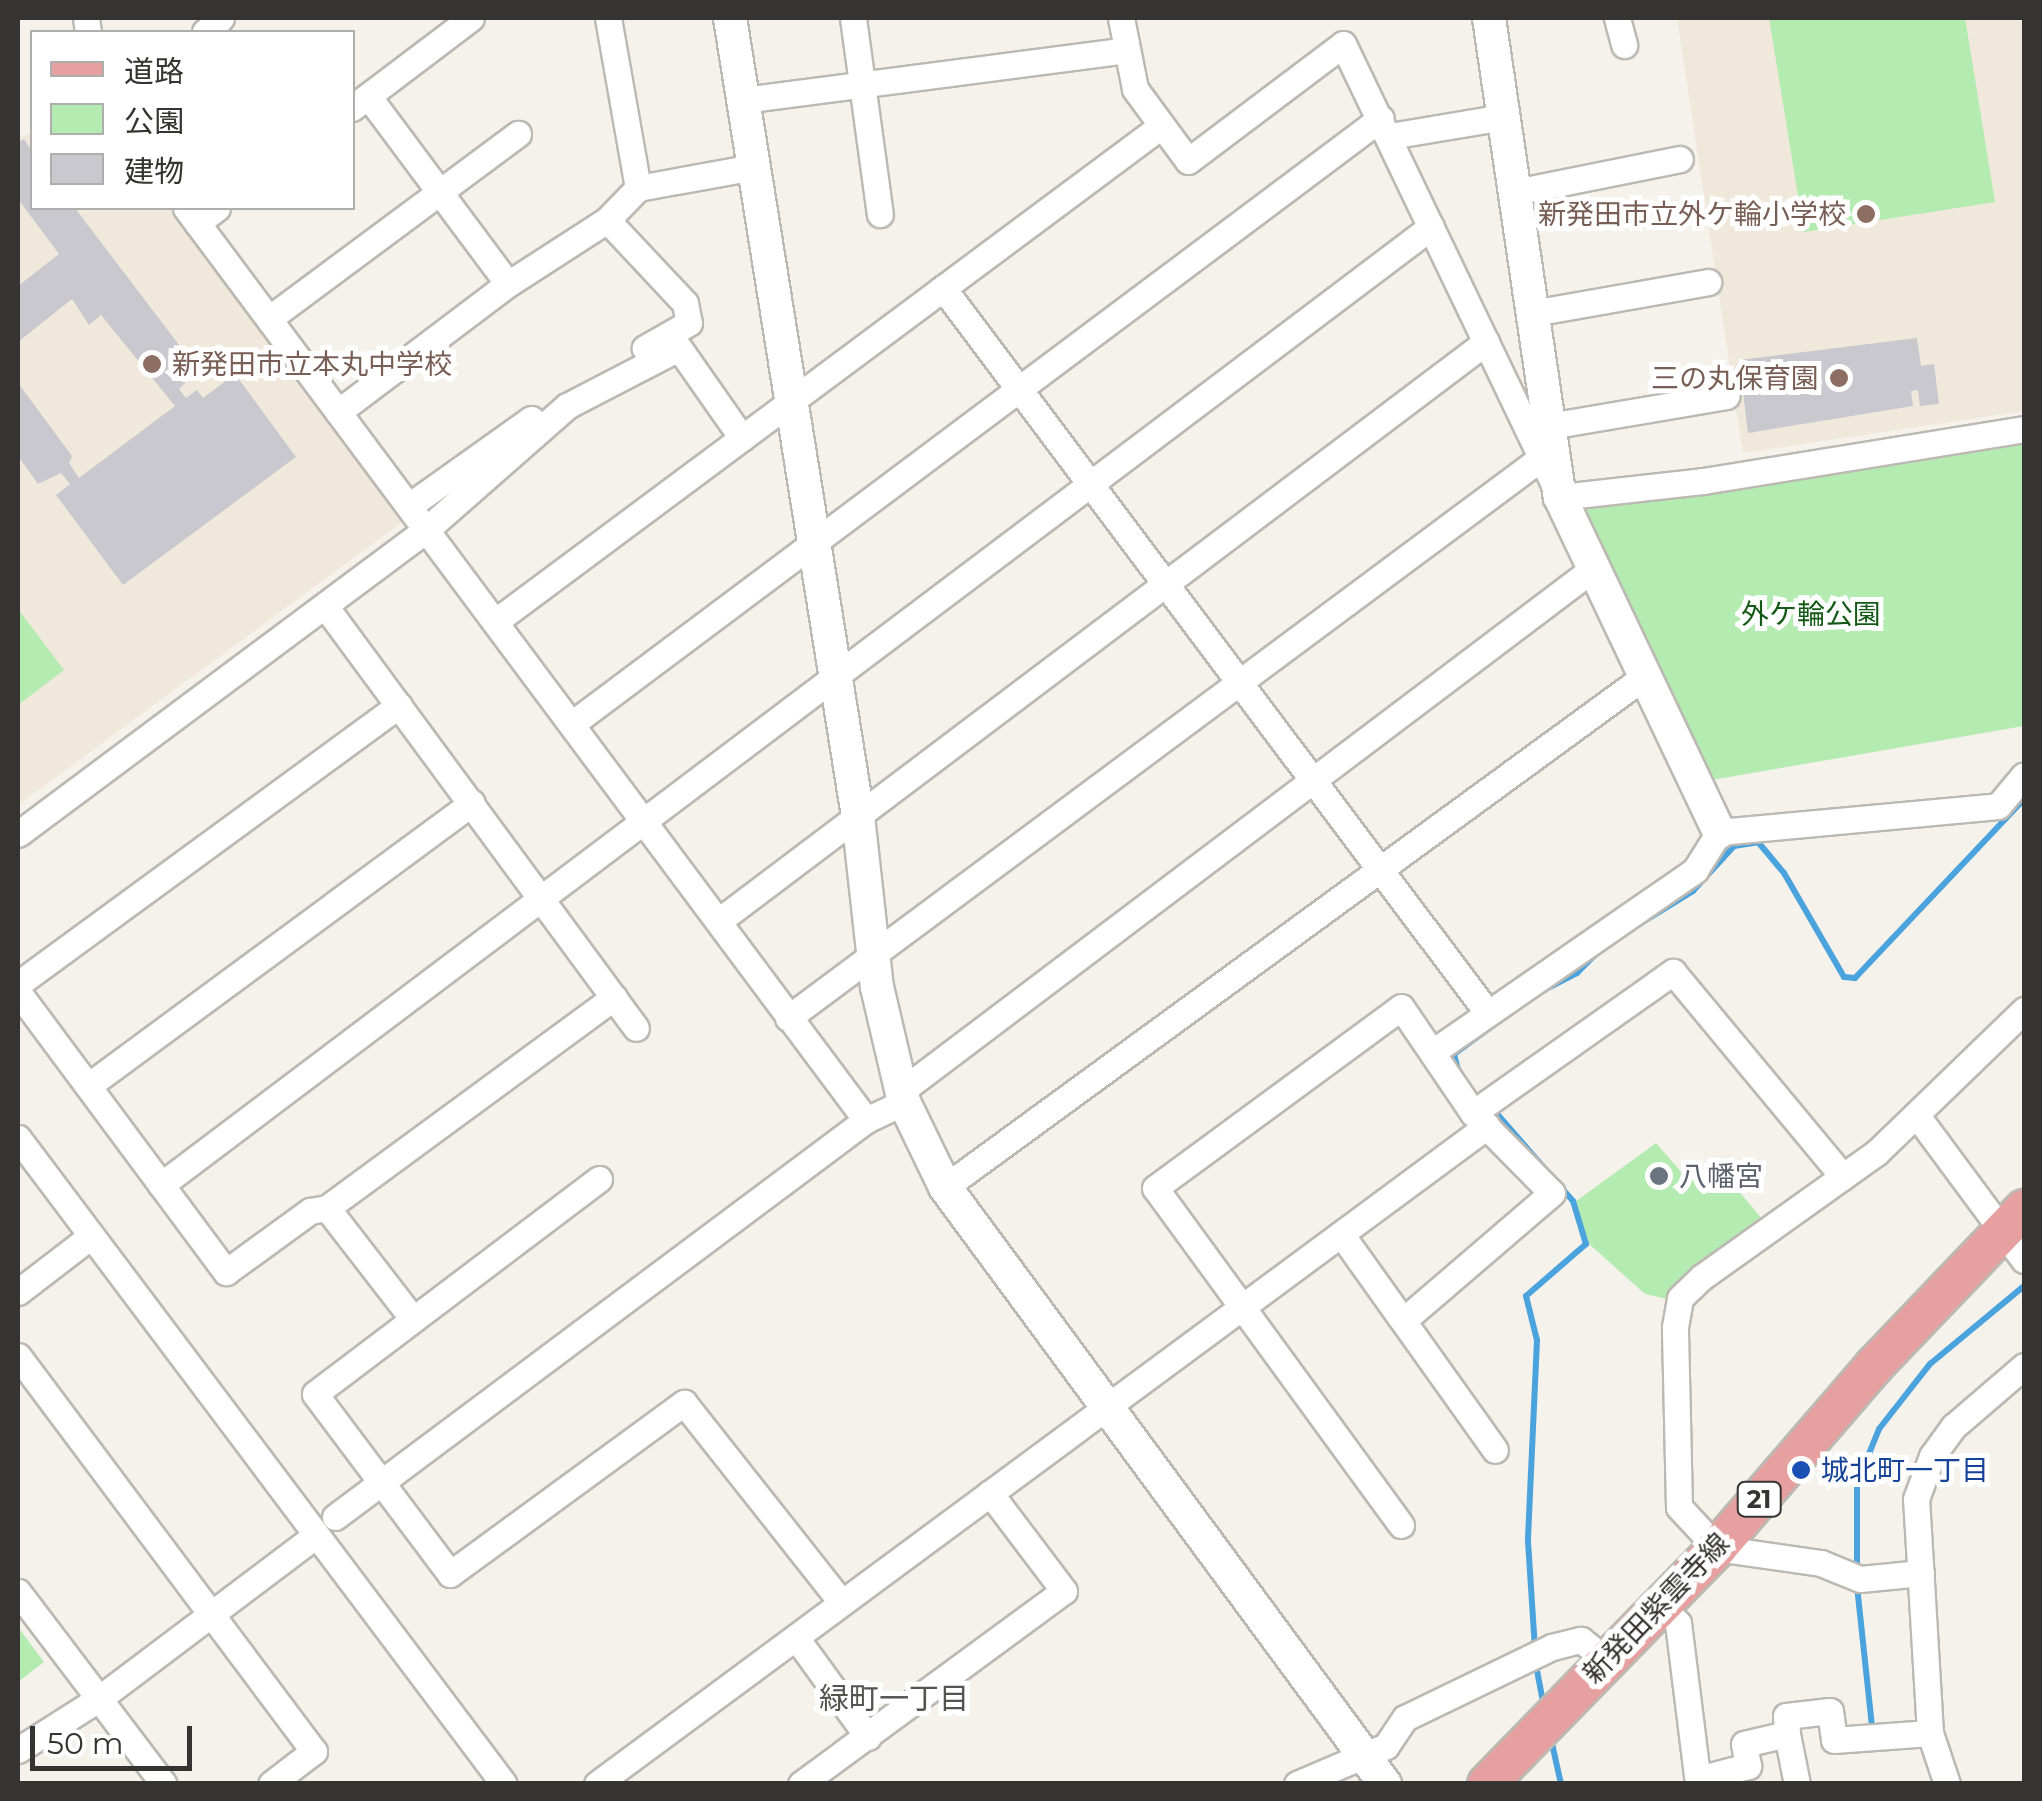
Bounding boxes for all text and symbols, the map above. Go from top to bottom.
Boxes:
legend [30,30,355,210]
text: 道路 [124,53,184,90]
text: 公園 [124,103,184,140]
text: 建物 [124,153,184,190]
place label: 新発田市立外ケ輪小学校 [1538,197,1846,231]
marker: 新発田市立外ケ輪小学校 [1855,203,1877,225]
place label: 新発田市立本丸中学校 [172,347,452,381]
marker: 新発田市立本丸中学校 [141,353,163,375]
place label: 三の丸保育園 [1651,361,1819,395]
marker: 三の丸保育園 [1828,367,1850,389]
park label: 外ケ輪公園 [1741,597,1881,631]
place label: 八幡宮 [1679,1159,1763,1193]
marker: 八幡宮 [1648,1165,1670,1187]
place label: 城北町一丁目 [1821,1453,1989,1487]
marker: 城北町一丁目 [1790,1459,1812,1481]
road number: 21 [1736,1479,1782,1519]
street label: 新発田紫雲寺線 [1576,1526,1736,1690]
district label: 緑町一丁目 [819,1681,969,1717]
scale bar [35,1706,198,1768]
text: 50 m [47,1725,124,1762]

